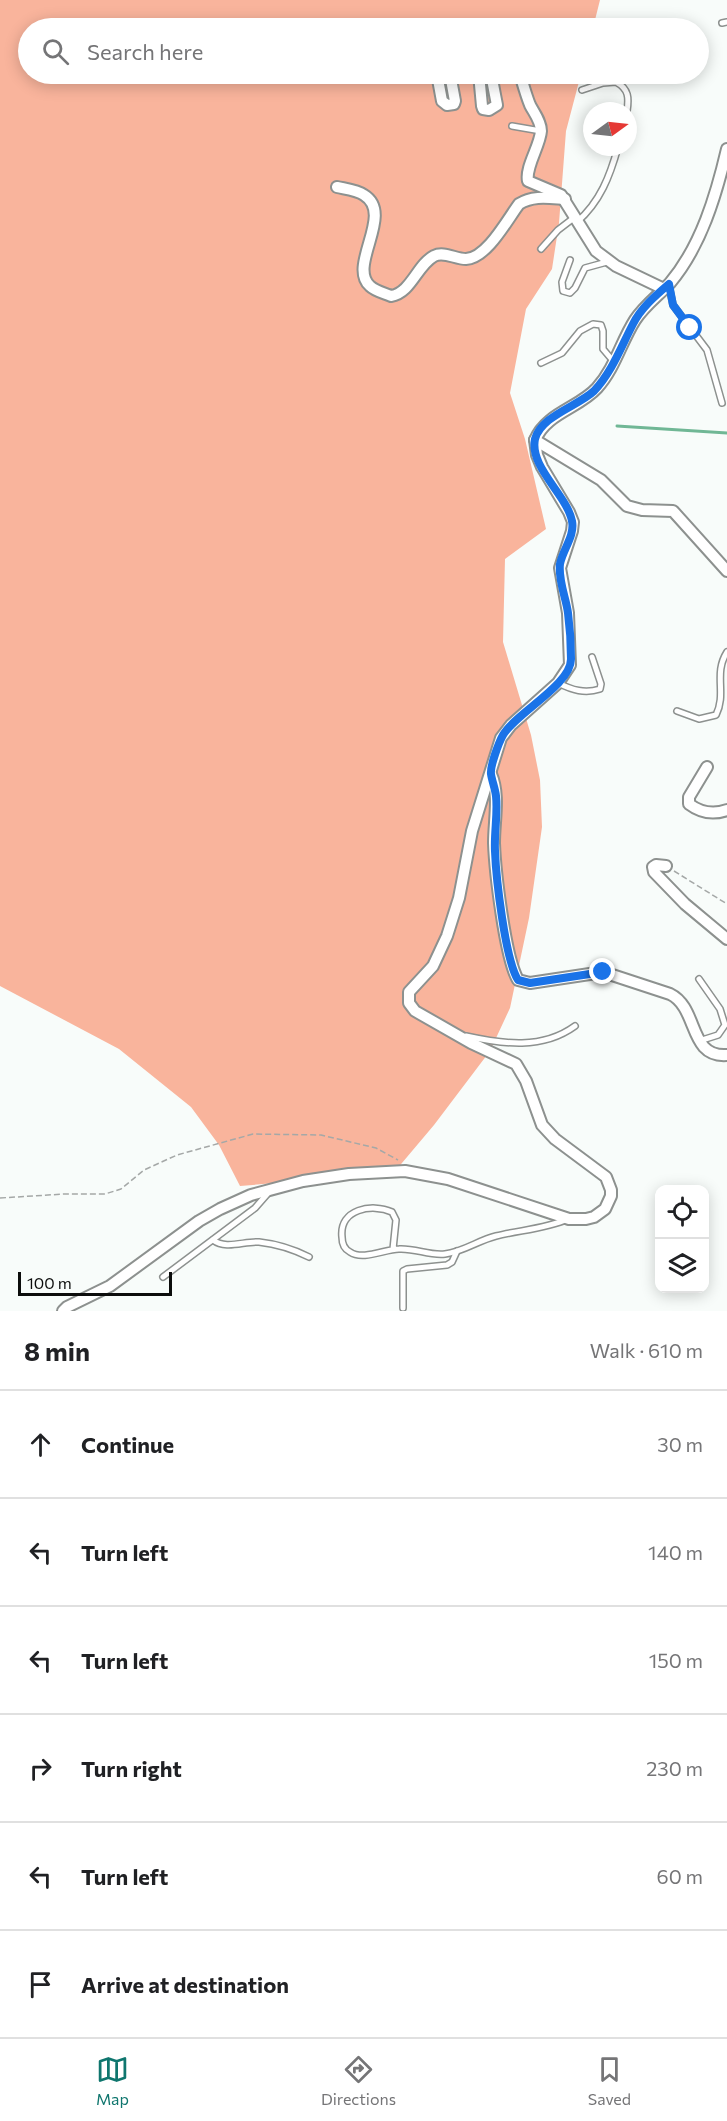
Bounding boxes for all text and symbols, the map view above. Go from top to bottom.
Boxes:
search box [18,18,709,84]
icon: search [39,35,72,68]
text: Search here [87,38,203,65]
north arrow [583,102,637,156]
route start [676,314,702,340]
route end [589,958,615,984]
map controls [655,1185,709,1293]
button: locate [655,1185,709,1239]
button: layers [655,1239,709,1293]
scale bar [18,1269,172,1296]
text: 100 m [27,1273,72,1292]
text: 8 min [24,1335,90,1366]
text: Walk · 610 m [590,1338,703,1362]
icon: ahead [24,1428,57,1461]
text: Continue [81,1431,174,1458]
text: 30 m [657,1432,703,1456]
icon: left [24,1536,57,1569]
text: Turn left [81,1539,168,1566]
text: 140 m [648,1540,703,1564]
icon: left [24,1644,57,1677]
text: Turn left [81,1647,168,1674]
text: 150 m [649,1648,703,1672]
icon: right [24,1752,57,1785]
text: Turn right [81,1755,182,1782]
text: 230 m [646,1756,703,1780]
icon: left [24,1860,57,1893]
text: Turn left [81,1863,168,1890]
text: 60 m [657,1864,703,1888]
icon: arrive [24,1968,57,2001]
text: Arrive at destination [81,1971,289,1998]
tab: Map [96,2053,129,2108]
tab: Directions [321,2053,396,2108]
tab: Saved [588,2053,631,2108]

